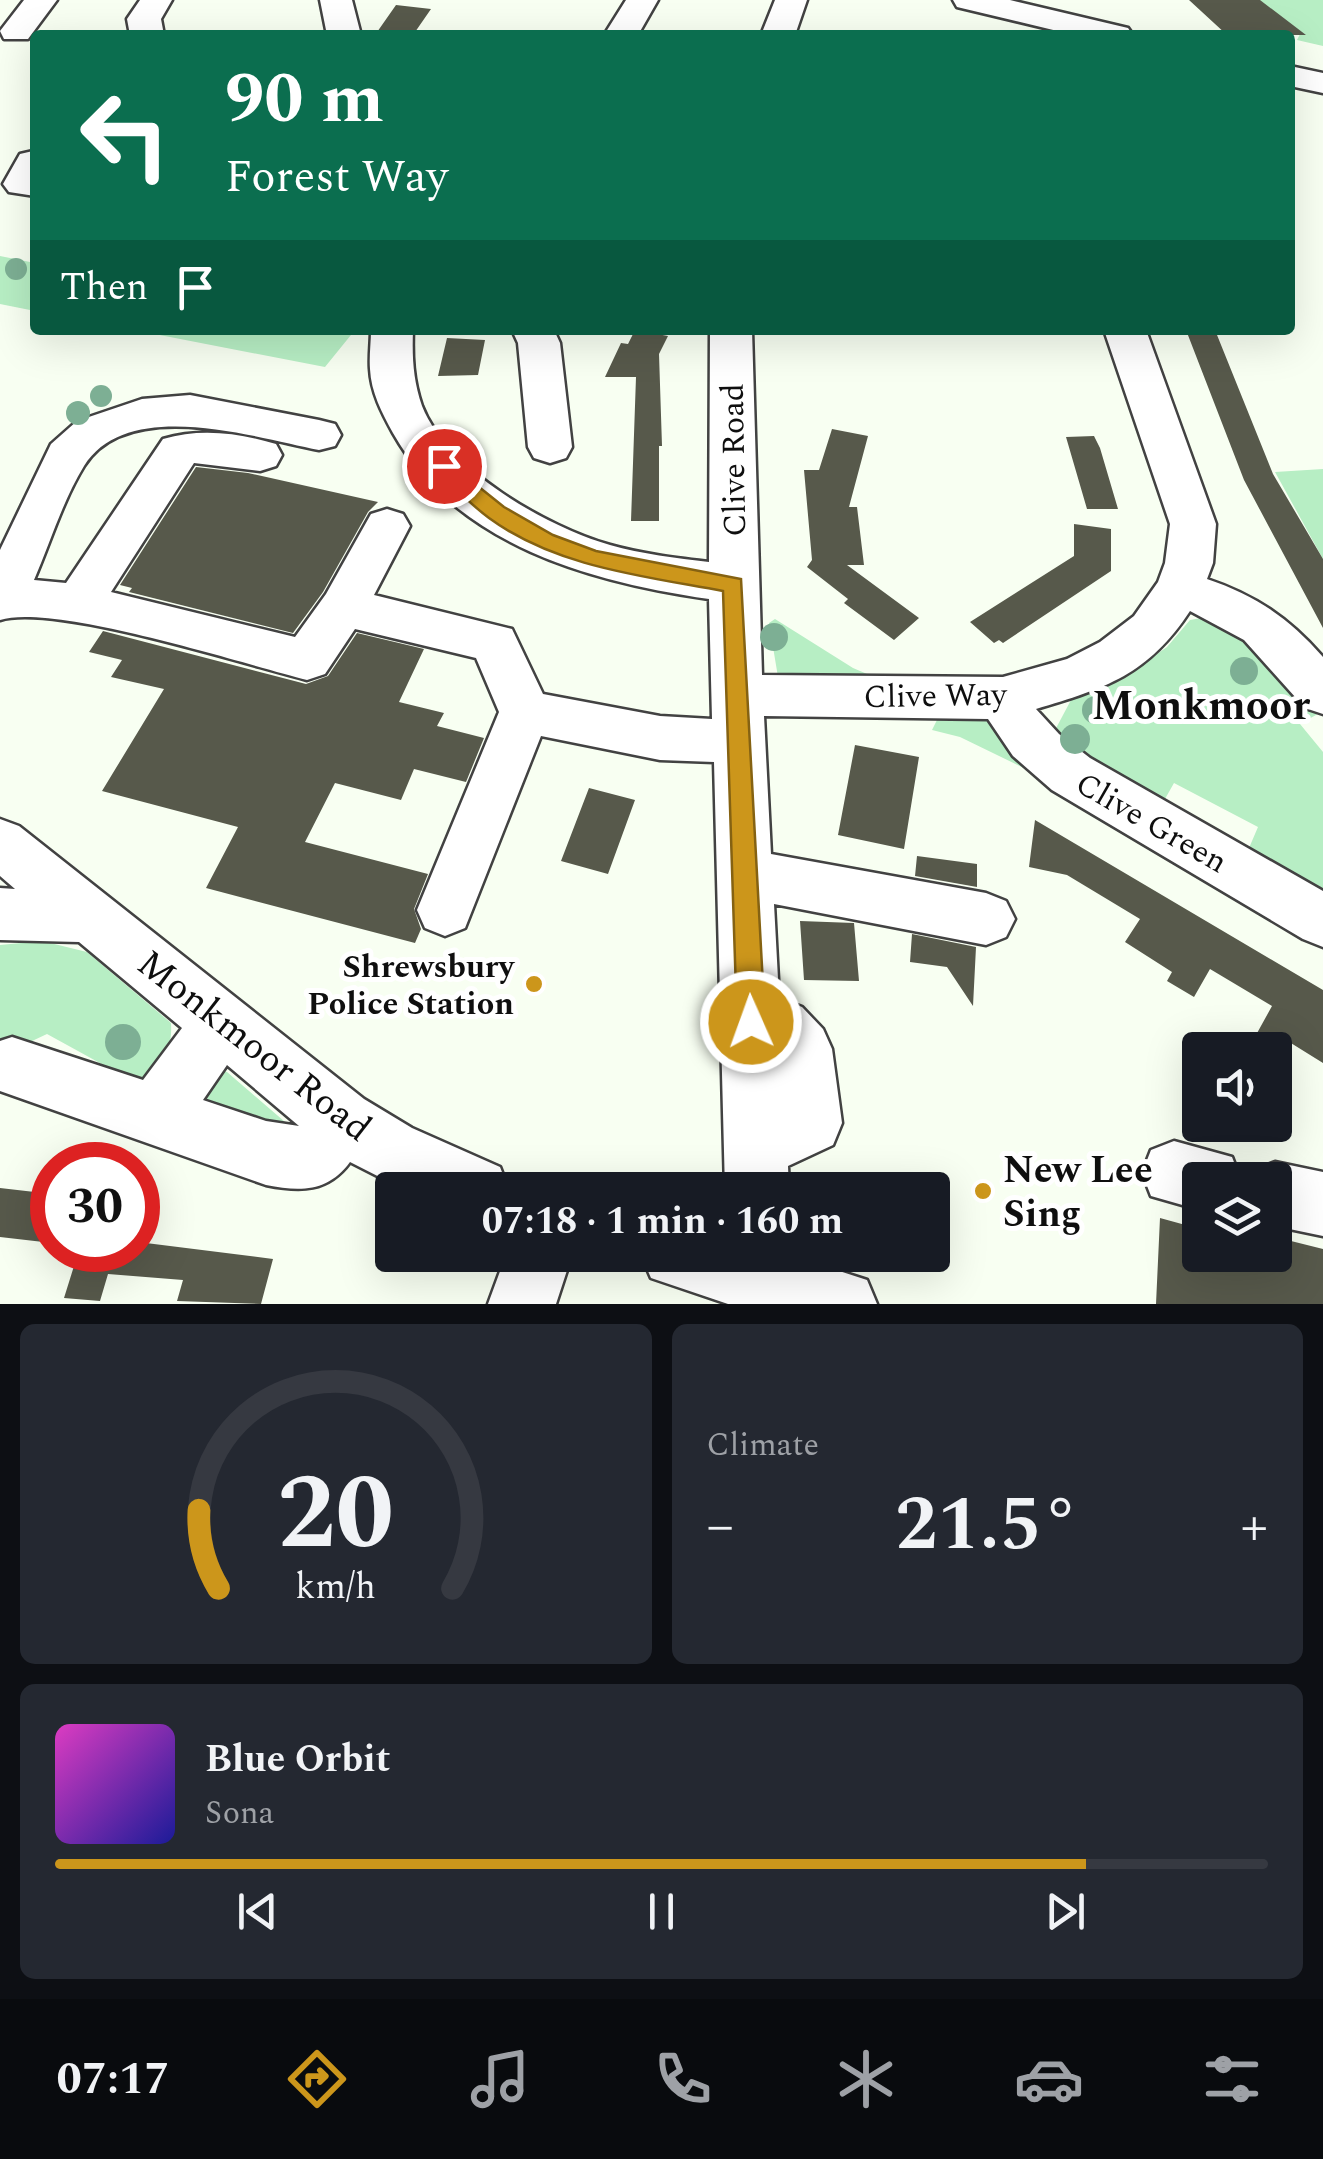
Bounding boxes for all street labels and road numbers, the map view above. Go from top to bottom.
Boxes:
street label: Clive Road [709,383,760,537]
street label: Clive Way [863,671,1009,722]
street label: Clive Green [1066,760,1236,887]
street label: Monkmoor Road [124,936,384,1157]

